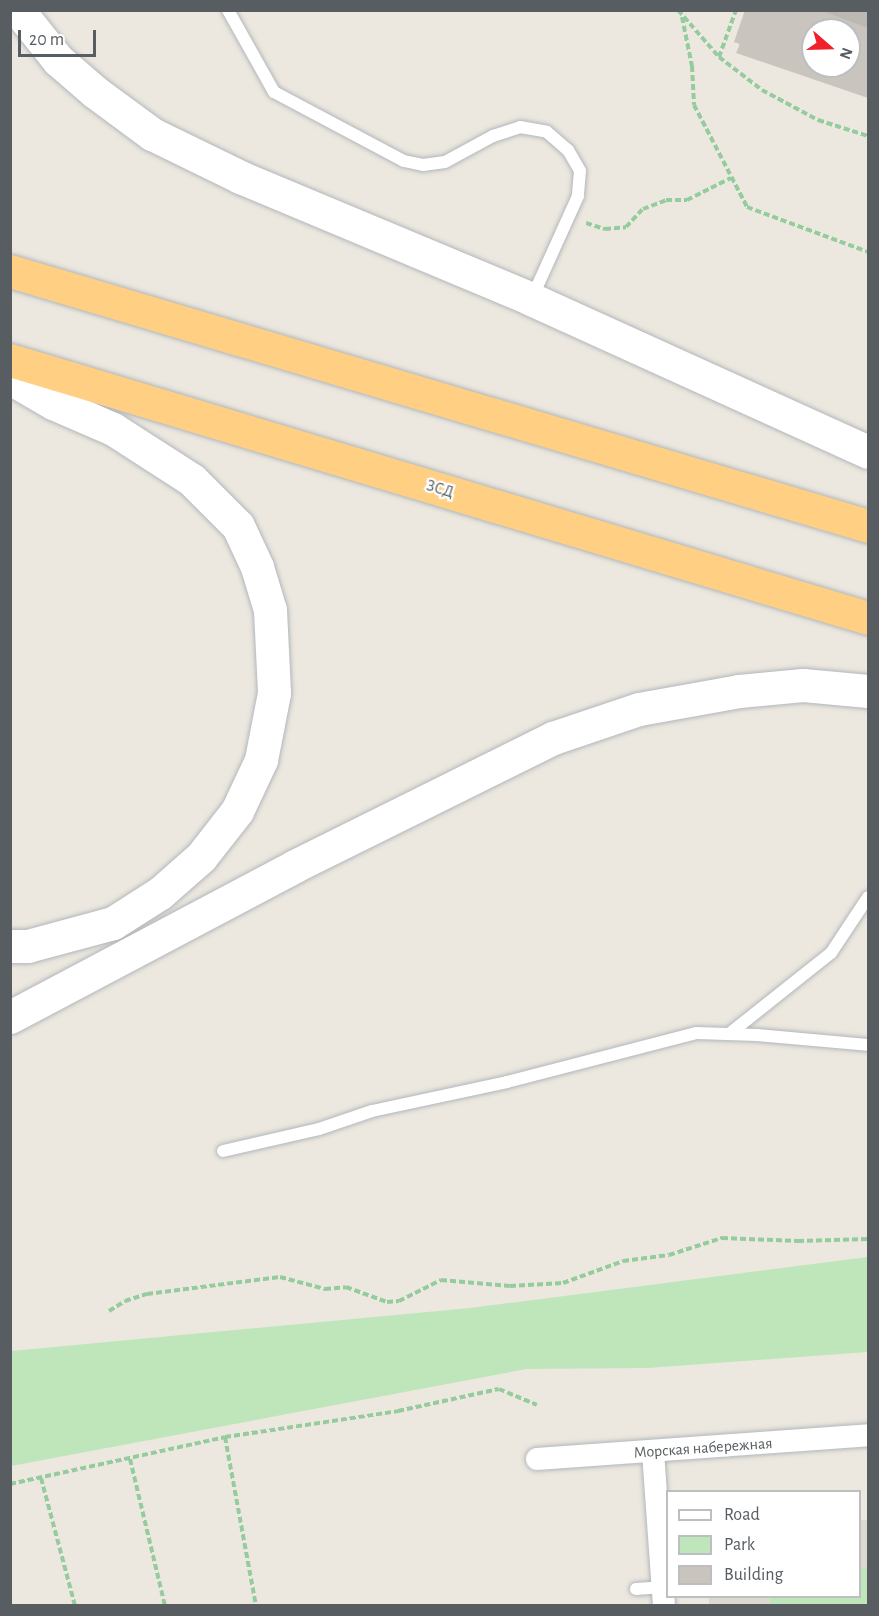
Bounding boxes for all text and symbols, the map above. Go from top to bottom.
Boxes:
scale bar [21,18,99,56]
north arrow [801,18,861,78]
text: 20 m [29,31,64,49]
text: N [837,46,855,61]
street label: ЗСД [424,476,456,502]
street label: Морская набережная [633,1434,773,1462]
legend [666,1490,861,1598]
text: Road [724,1506,760,1524]
text: Park [724,1536,755,1554]
text: Building [724,1566,783,1584]

